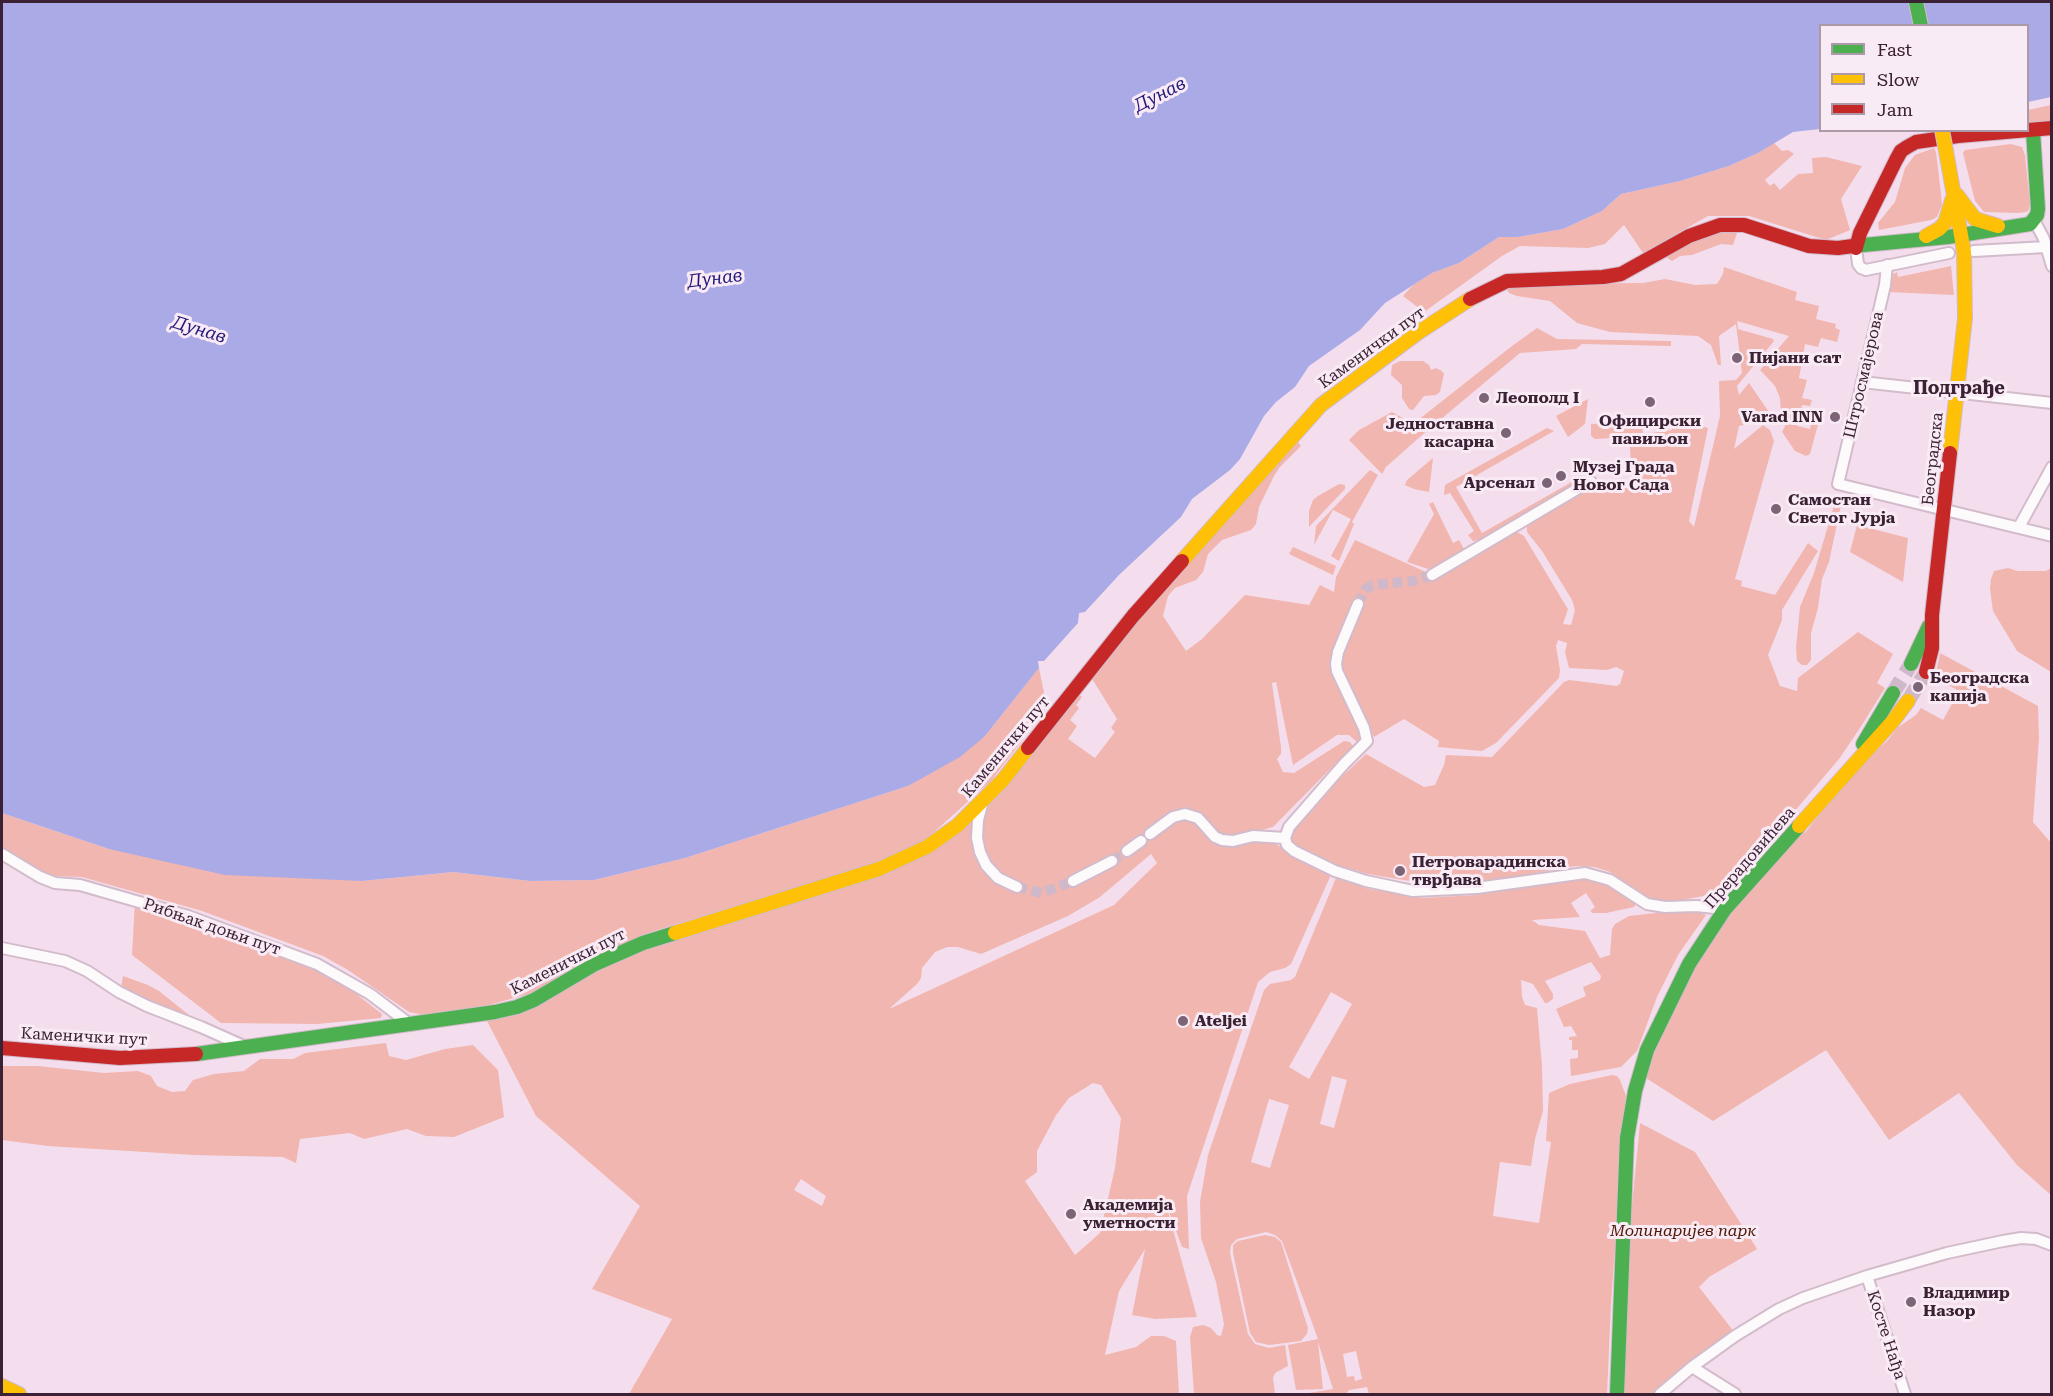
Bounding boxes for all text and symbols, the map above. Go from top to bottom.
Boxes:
legend [1819,24,2029,132]
text: Fast [1877,39,1912,60]
text: Slow [1877,69,1919,90]
water label: Дунав [1130,73,1190,117]
text: Jam [1877,99,1913,120]
water label: Дунав [686,265,744,293]
street label: Каменички пут [1315,303,1429,393]
street label: Штросмајерова [1840,310,1888,440]
water label: Дунав [169,312,229,348]
place label: Пијани сат [1749,348,1841,368]
marker: Пијани сат [1730,351,1744,365]
district label: Подграђе [1913,378,2005,400]
place label: Леополд I [1496,388,1579,408]
marker: Леополд I [1477,391,1491,405]
marker: Официрски павиљон [1643,395,1657,409]
place label: Varad INN [1741,407,1823,427]
marker: Varad INN [1828,410,1842,424]
place label: Официрски павиљон [1599,411,1701,449]
street label: Београдска [1919,412,1947,506]
place label: Једноставна касарна [1386,414,1494,452]
marker: Једноставна касарна [1499,426,1513,440]
place label: Музеј Града Новог Сада [1573,457,1674,495]
marker: Музеј Града Новог Сада [1554,469,1568,483]
place label: Арсенал [1464,473,1535,493]
marker: Арсенал [1540,476,1554,490]
place label: Самостан Светог Јурја [1788,490,1895,528]
marker: Самостан Светог Јурја [1769,502,1783,516]
place label: Београдска капија [1930,668,2029,706]
marker: Београдска капија [1911,680,1925,694]
street label: Каменички пут [958,692,1054,802]
street label: Прерадовићева [1701,803,1799,913]
place label: Петроварадинска тврђава [1412,852,1566,890]
marker: Петроварадинска тврђава [1393,864,1407,878]
street label: Рибњак доњи пут [141,895,283,959]
street label: Каменички пут [507,925,629,999]
place label: Ateljei [1195,1011,1247,1031]
marker: Ateljei [1176,1014,1190,1028]
street label: Каменички пут [20,1024,148,1050]
place label: Академија уметности [1083,1195,1176,1233]
marker: Академија уметности [1064,1207,1078,1221]
park label: Молинаријев парк [1610,1221,1756,1241]
place label: Владимир Назор [1923,1283,2010,1321]
street label: Косте Нађа [1863,1288,1909,1382]
marker: Владимир Назор [1904,1295,1918,1309]

